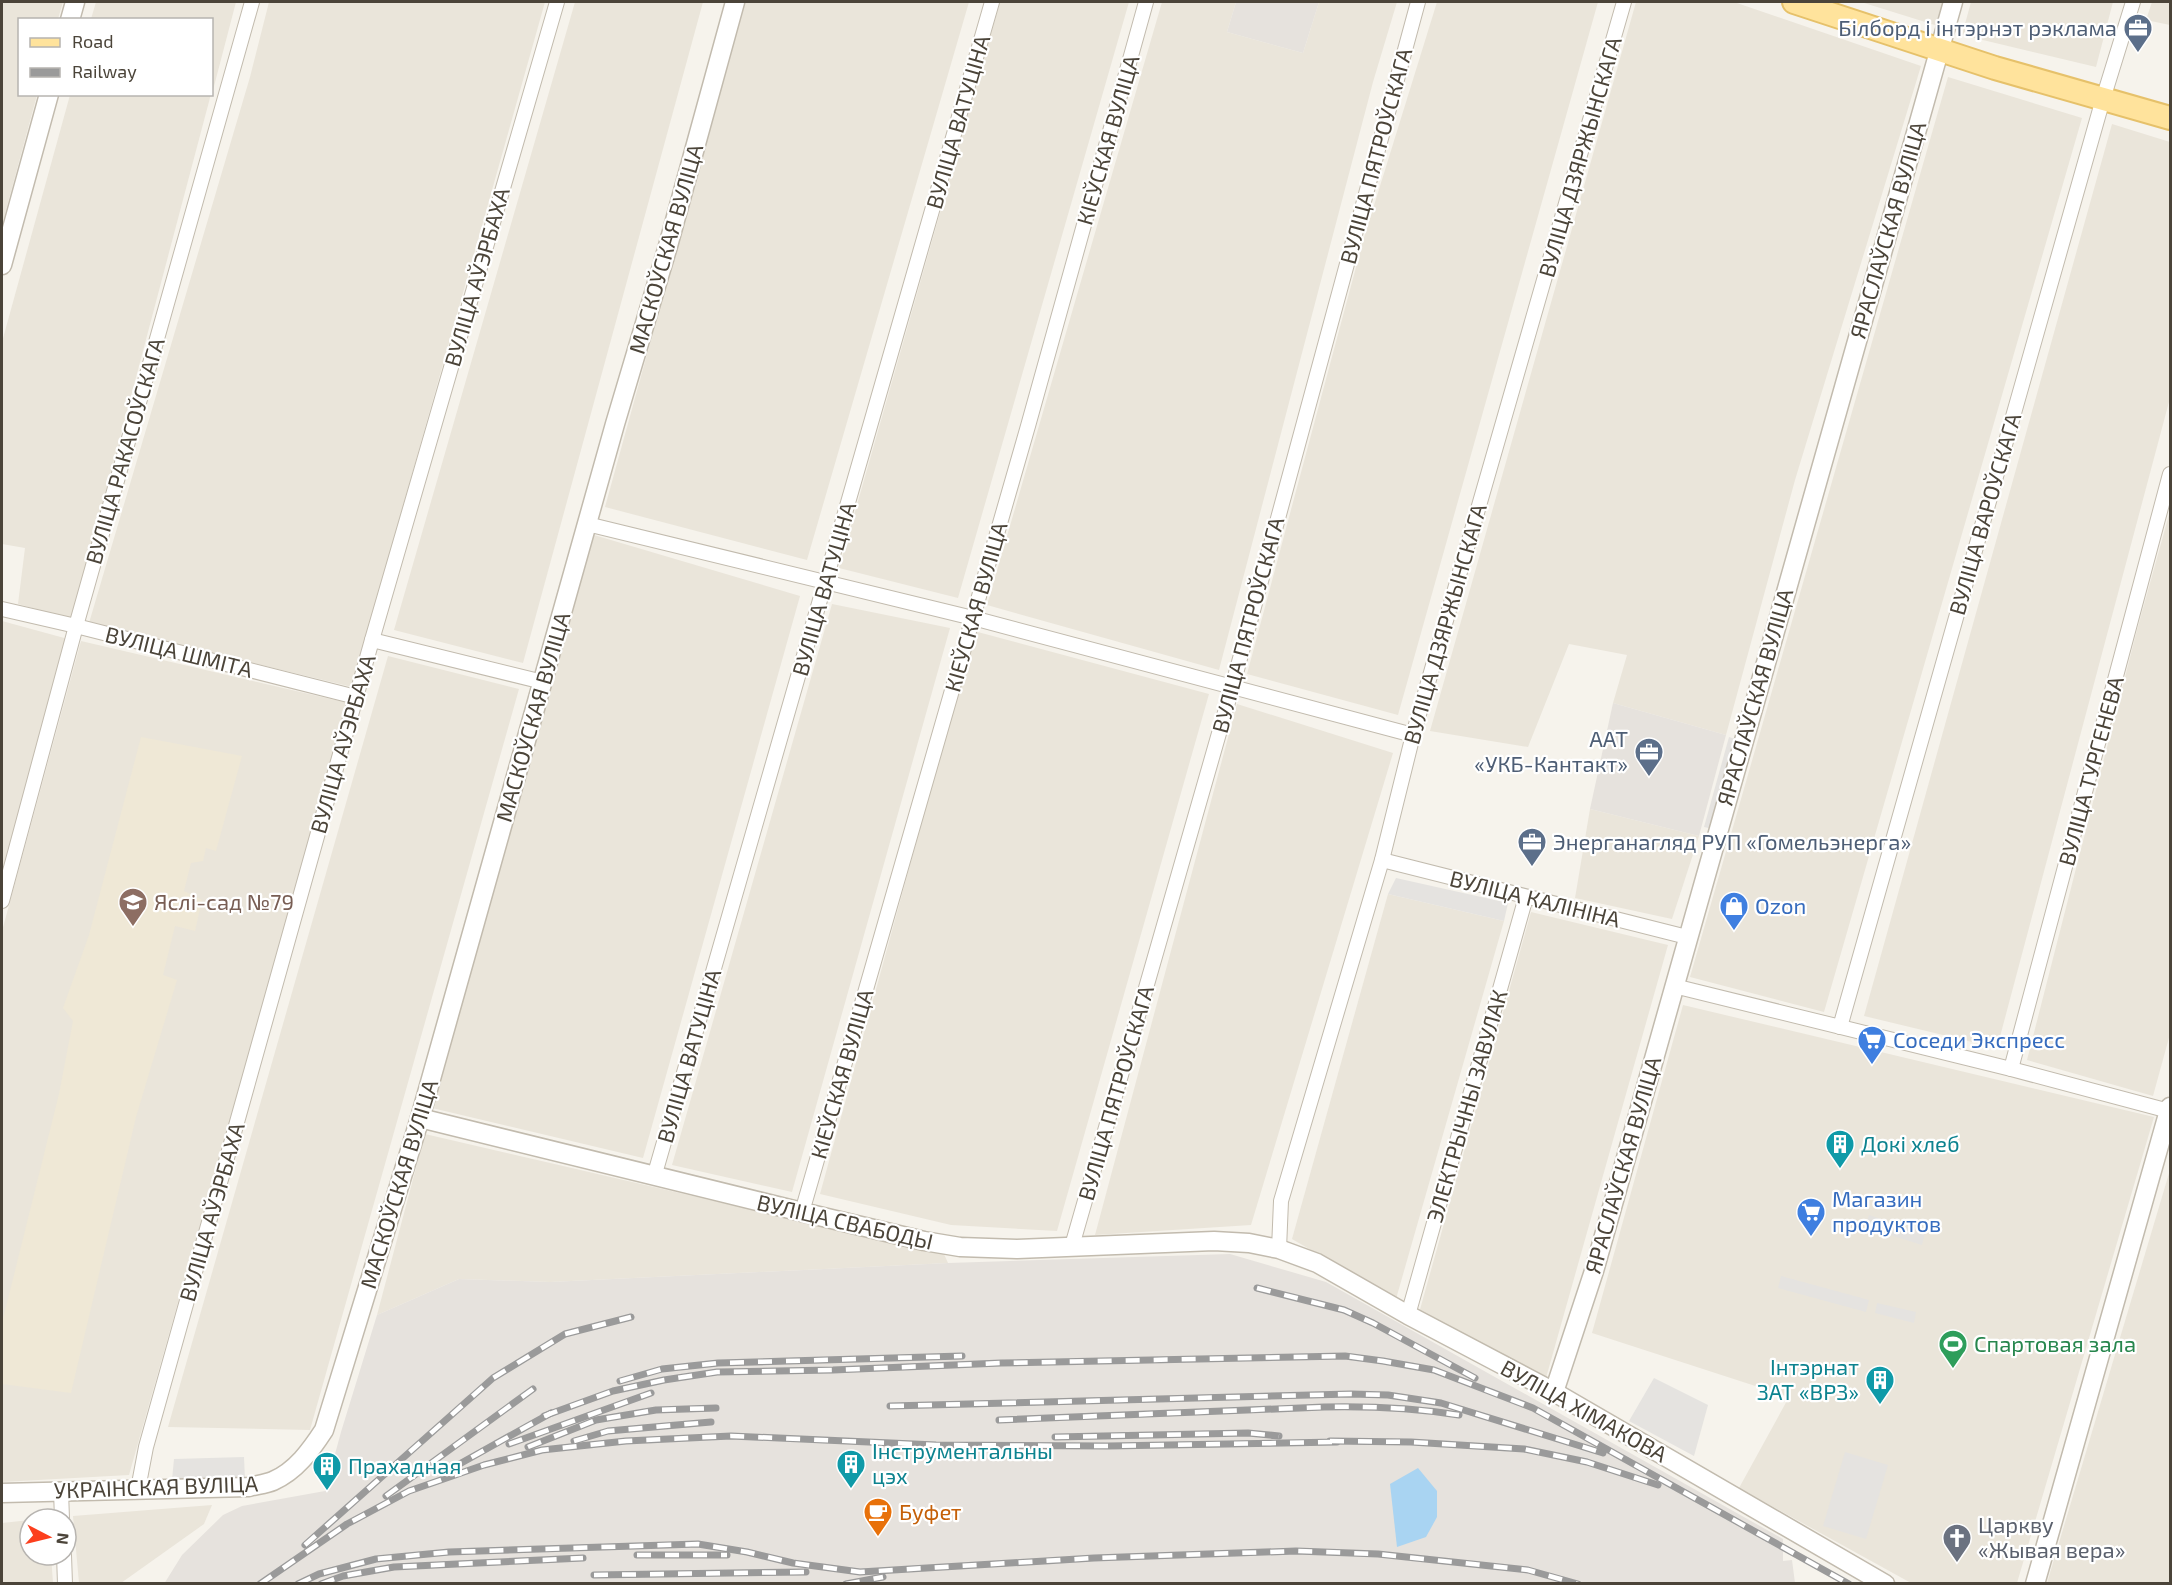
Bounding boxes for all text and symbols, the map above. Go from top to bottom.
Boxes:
office icon: Білборд і інтэрнэт рэклама [2122,12,2154,54]
place label: Білборд і інтэрнэт рэклама [1838,14,2117,40]
legend [18,18,213,96]
text: Road [72,30,113,52]
street label: ВУЛІЦА ВАТУЦІНА [920,32,994,212]
street label: ВУЛІЦА ДЗЯРЖЫНСКАГА [1532,33,1626,280]
street label: ВУЛІЦА ПЯТРОЎСКАГА [1334,45,1416,267]
street label: КІЕЎСКАЯ ВУЛІЦА [1070,52,1144,228]
text: Railway [72,60,137,82]
street label: ЯРАСЛАЎСКАЯ ВУЛІЦА [1844,118,1931,341]
street label: МАСКОЎСКАЯ ВУЛІЦА [623,141,708,357]
street label: ВУЛІЦА АЎЭРБАХА [438,184,514,369]
street label: ВУЛІЦА РАКАСОЎСКАГА [79,334,169,567]
street label: ВУЛІЦА ВАРОЎСКАГА [1943,410,2025,618]
street label: ВУЛІЦА ВАТУЦІНА [786,499,860,679]
street label: ВУЛІЦА ДЗЯРЖЫНСКАГА [1397,500,1491,747]
street label: ВУЛІЦА ПЯТРОЎСКАГА [1206,514,1288,736]
street label: КІЕЎСКАЯ ВУЛІЦА [938,519,1012,695]
street label: ЯРАСЛАЎСКАЯ ВУЛІЦА [1711,585,1798,808]
street label: МАСКОЎСКАЯ ВУЛІЦА [490,609,575,825]
street label: ВУЛІЦА ШМІТА [103,620,256,682]
street label: ВУЛІЦА АЎЭРБАХА [304,651,380,836]
street label: ВУЛІЦА ТУРГЕНЕВА [2052,673,2128,868]
place label: ААТ «УКБ-Кантакт» [1474,725,1628,776]
office icon: ААТ «УКБ-Кантакт» [1633,736,1665,778]
office icon: Энерганагляд РУП «Гомельэнерга» [1516,826,1548,868]
place label: Энерганагляд РУП «Гомельэнерга» [1553,828,1911,854]
street label: ВУЛІЦА КАЛІНІНА [1447,864,1623,932]
school or university icon: Яслі-сад №79 [117,886,149,928]
place label: Яслі-сад №79 [154,888,294,914]
shop icon: Ozon [1718,890,1750,932]
place label: Ozon [1755,892,1806,918]
street label: ВУЛІЦА ВАТУЦІНА [651,966,725,1146]
street label: ВУЛІЦА ПЯТРОЎСКАГА [1072,982,1158,1203]
street label: КІЕЎСКАЯ ВУЛІЦА [804,986,878,1162]
street label: ЭЛЕКТРЫЧНЫ ЗАВУЛАК [1420,986,1512,1225]
supermarket icon: Соседи Экспресс [1856,1024,1888,1066]
place label: Соседи Экспресс [1893,1026,2065,1052]
street label: ЯРАСЛАЎСКАЯ ВУЛІЦА [1579,1053,1666,1276]
street label: МАСКОЎСКАЯ ВУЛІЦА [354,1076,442,1291]
street label: ВУЛІЦА АЎЭРБАХА [173,1119,249,1304]
building icon: Докі хлеб [1824,1128,1856,1170]
place label: Докі хлеб [1861,1130,1960,1156]
place label: Магазин продуктов [1832,1185,1941,1237]
street label: ВУЛІЦА СВАБОДЫ [755,1188,936,1254]
supermarket icon: Магазин продуктов [1795,1196,1827,1238]
sports icon: Спартовая зала [1937,1328,1969,1370]
place label: Спартовая зала [1974,1330,2136,1356]
place label: Інтэрнат ЗАТ «ВРЗ» [1757,1353,1859,1404]
street label: ВУЛІЦА ХІМАКОВА [1497,1354,1672,1467]
building icon: Інтэрнат ЗАТ «ВРЗ» [1864,1364,1896,1406]
place label: Інструментальны цэх [872,1437,1053,1488]
building icon: Інструментальны цэх [835,1448,867,1490]
building icon: Прахадная [311,1450,343,1492]
place label: Прахадная [348,1452,461,1478]
street label: УКРАІНСКАЯ ВУЛІЦА [53,1469,259,1503]
cafe icon: Буфет [862,1496,894,1538]
place label: Буфет [899,1498,962,1525]
north arrow [18,1507,78,1567]
place label: Царкву «Жывая вера» [1978,1511,2125,1562]
church icon: Царкву «Жывая вера» [1941,1522,1973,1564]
text: N [53,1532,74,1546]

